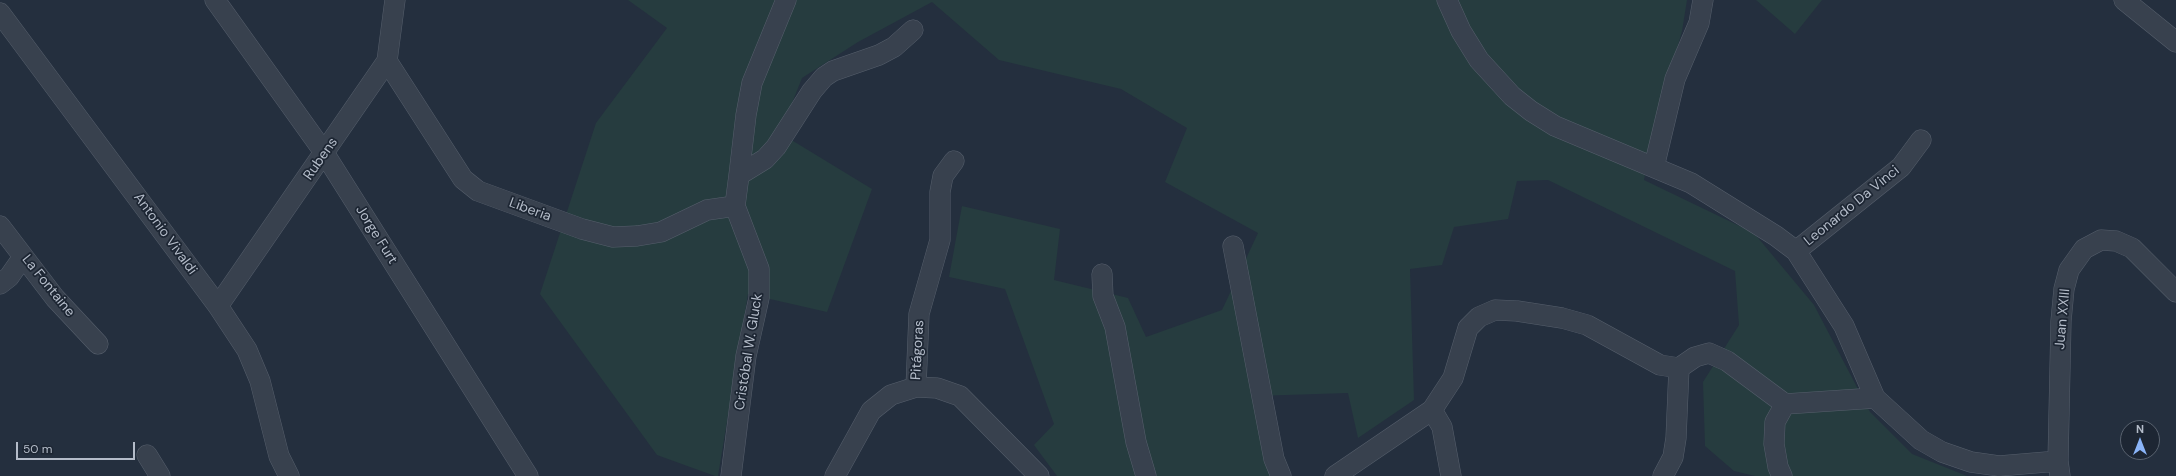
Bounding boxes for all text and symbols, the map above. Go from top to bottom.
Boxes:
street label: Rubens [300,134,342,184]
street label: Leonardo Da Vinci [1801,162,1903,250]
street label: Antonio Vivaldi [130,190,200,278]
street label: Liberia [507,195,553,225]
street label: Jorge Furt [351,203,401,267]
street label: La Fontaine [18,252,78,320]
street label: Juan XXIII [2052,288,2074,350]
street label: Cristóbal W. Gluck [731,292,767,412]
street label: Pitágoras [908,319,928,381]
north arrow [2120,420,2160,460]
text: N [2136,422,2144,436]
scale bar [18,434,137,460]
text: 50 m [23,441,52,457]

